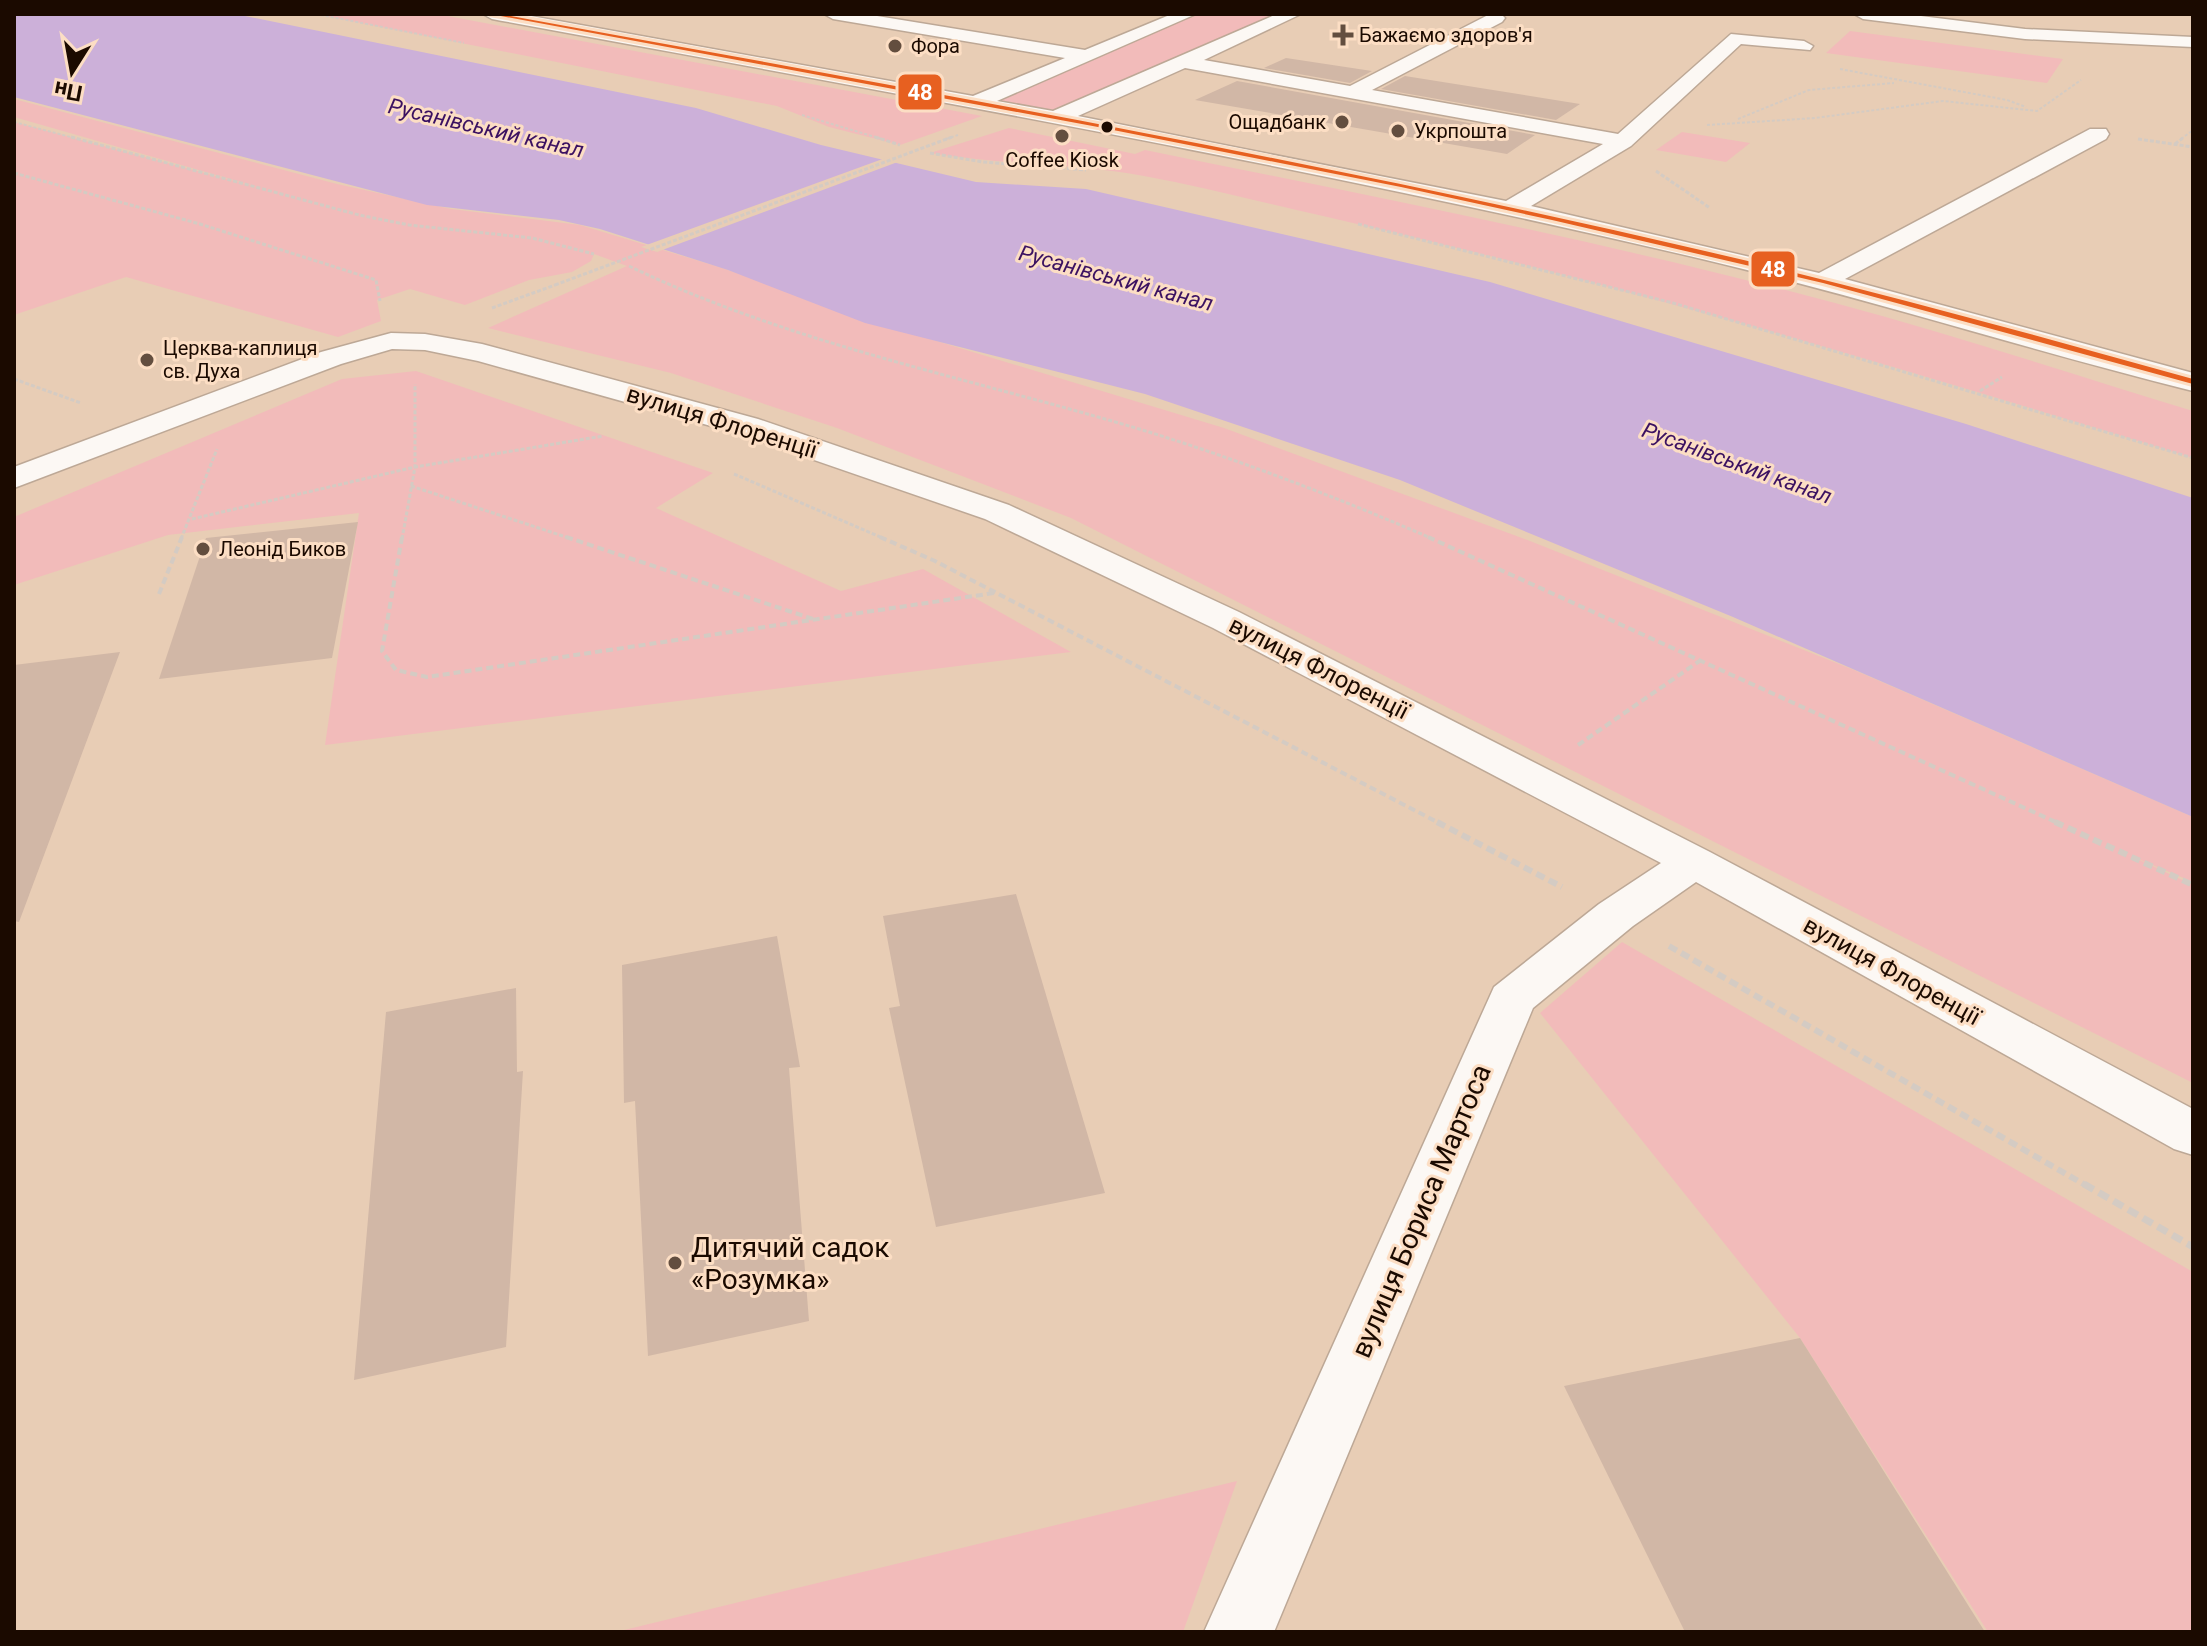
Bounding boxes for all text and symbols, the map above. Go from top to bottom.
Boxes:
place label: Бажаємо здоров'я [1359,23,1533,47]
marker: Бажаємо здоров'я [1334,26,1352,44]
north arrow [32,32,112,112]
place label: Фора [911,34,960,58]
marker: Фора [886,37,904,55]
line badge: 48 [897,73,943,111]
text: Пн [52,76,84,106]
text: 48 [907,80,933,105]
water label: Русанівський канал [386,93,586,163]
place label: Ощадбанк [1228,110,1326,134]
marker: Ощадбанк [1333,113,1351,131]
unlabelled marker [1099,119,1115,135]
place label: Укрпошта [1414,119,1507,143]
marker: Укрпошта [1389,122,1407,140]
marker: Coffee Kiosk [1053,127,1071,145]
place label: Coffee Kiosk [1005,148,1120,172]
water label: Русанівський канал [1016,240,1216,316]
line badge: 48 [1750,250,1796,288]
text: 48 [1760,257,1786,282]
place label: Церква-каплиця св. Духа [163,336,317,383]
marker: Церква-каплиця св. Духа [138,351,156,369]
street label: вулиця Флоренції [623,380,822,465]
water label: Русанівський канал [1639,417,1835,509]
place label: Леонід Биков [219,537,346,561]
marker: Леонід Биков [194,540,212,558]
street label: вулиця Флоренції [1225,611,1414,726]
street label: вулиця Флоренції [1799,911,1986,1032]
street label: вулиця Бориса Мартоса [1344,1059,1498,1363]
place label: Дитячий садок «Розумка» [691,1231,889,1296]
marker: Дитячий садок «Розумка» [666,1254,684,1272]

